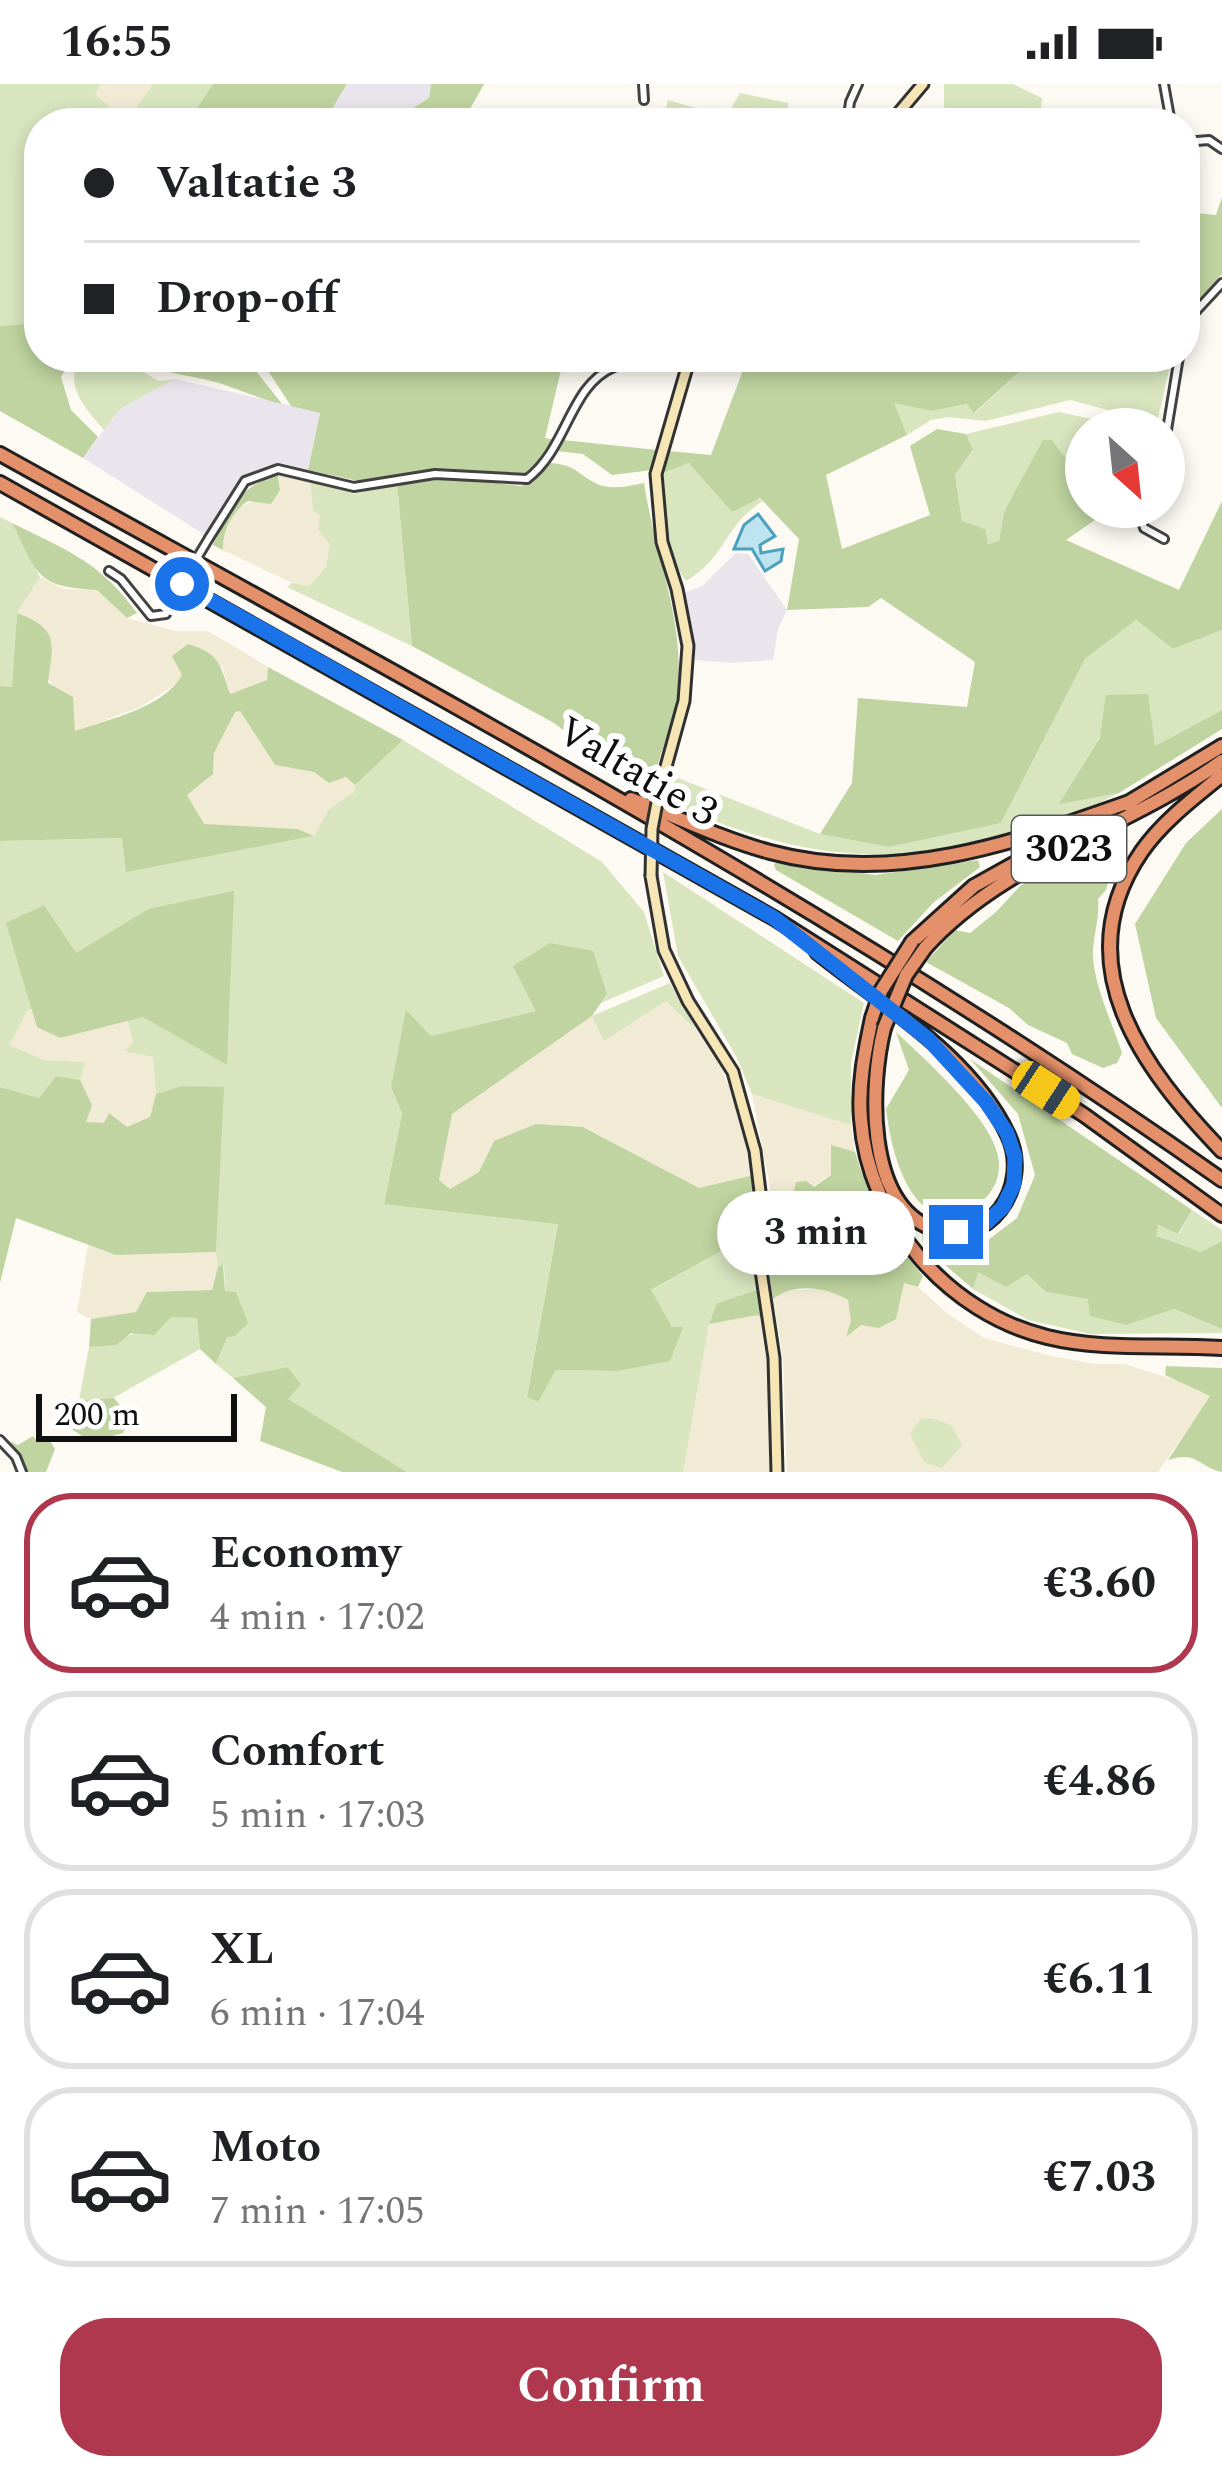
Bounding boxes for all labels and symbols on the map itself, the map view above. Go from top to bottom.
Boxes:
north arrow [1065,408,1185,528]
route start [155,557,209,611]
street label: Valtatie 3 [545,700,729,844]
road number: 3023 [1012,816,1126,882]
car [1006,1055,1086,1125]
callout: 3 min [716,1190,914,1274]
route end [929,1205,983,1259]
scale bar [36,1388,237,1441]

